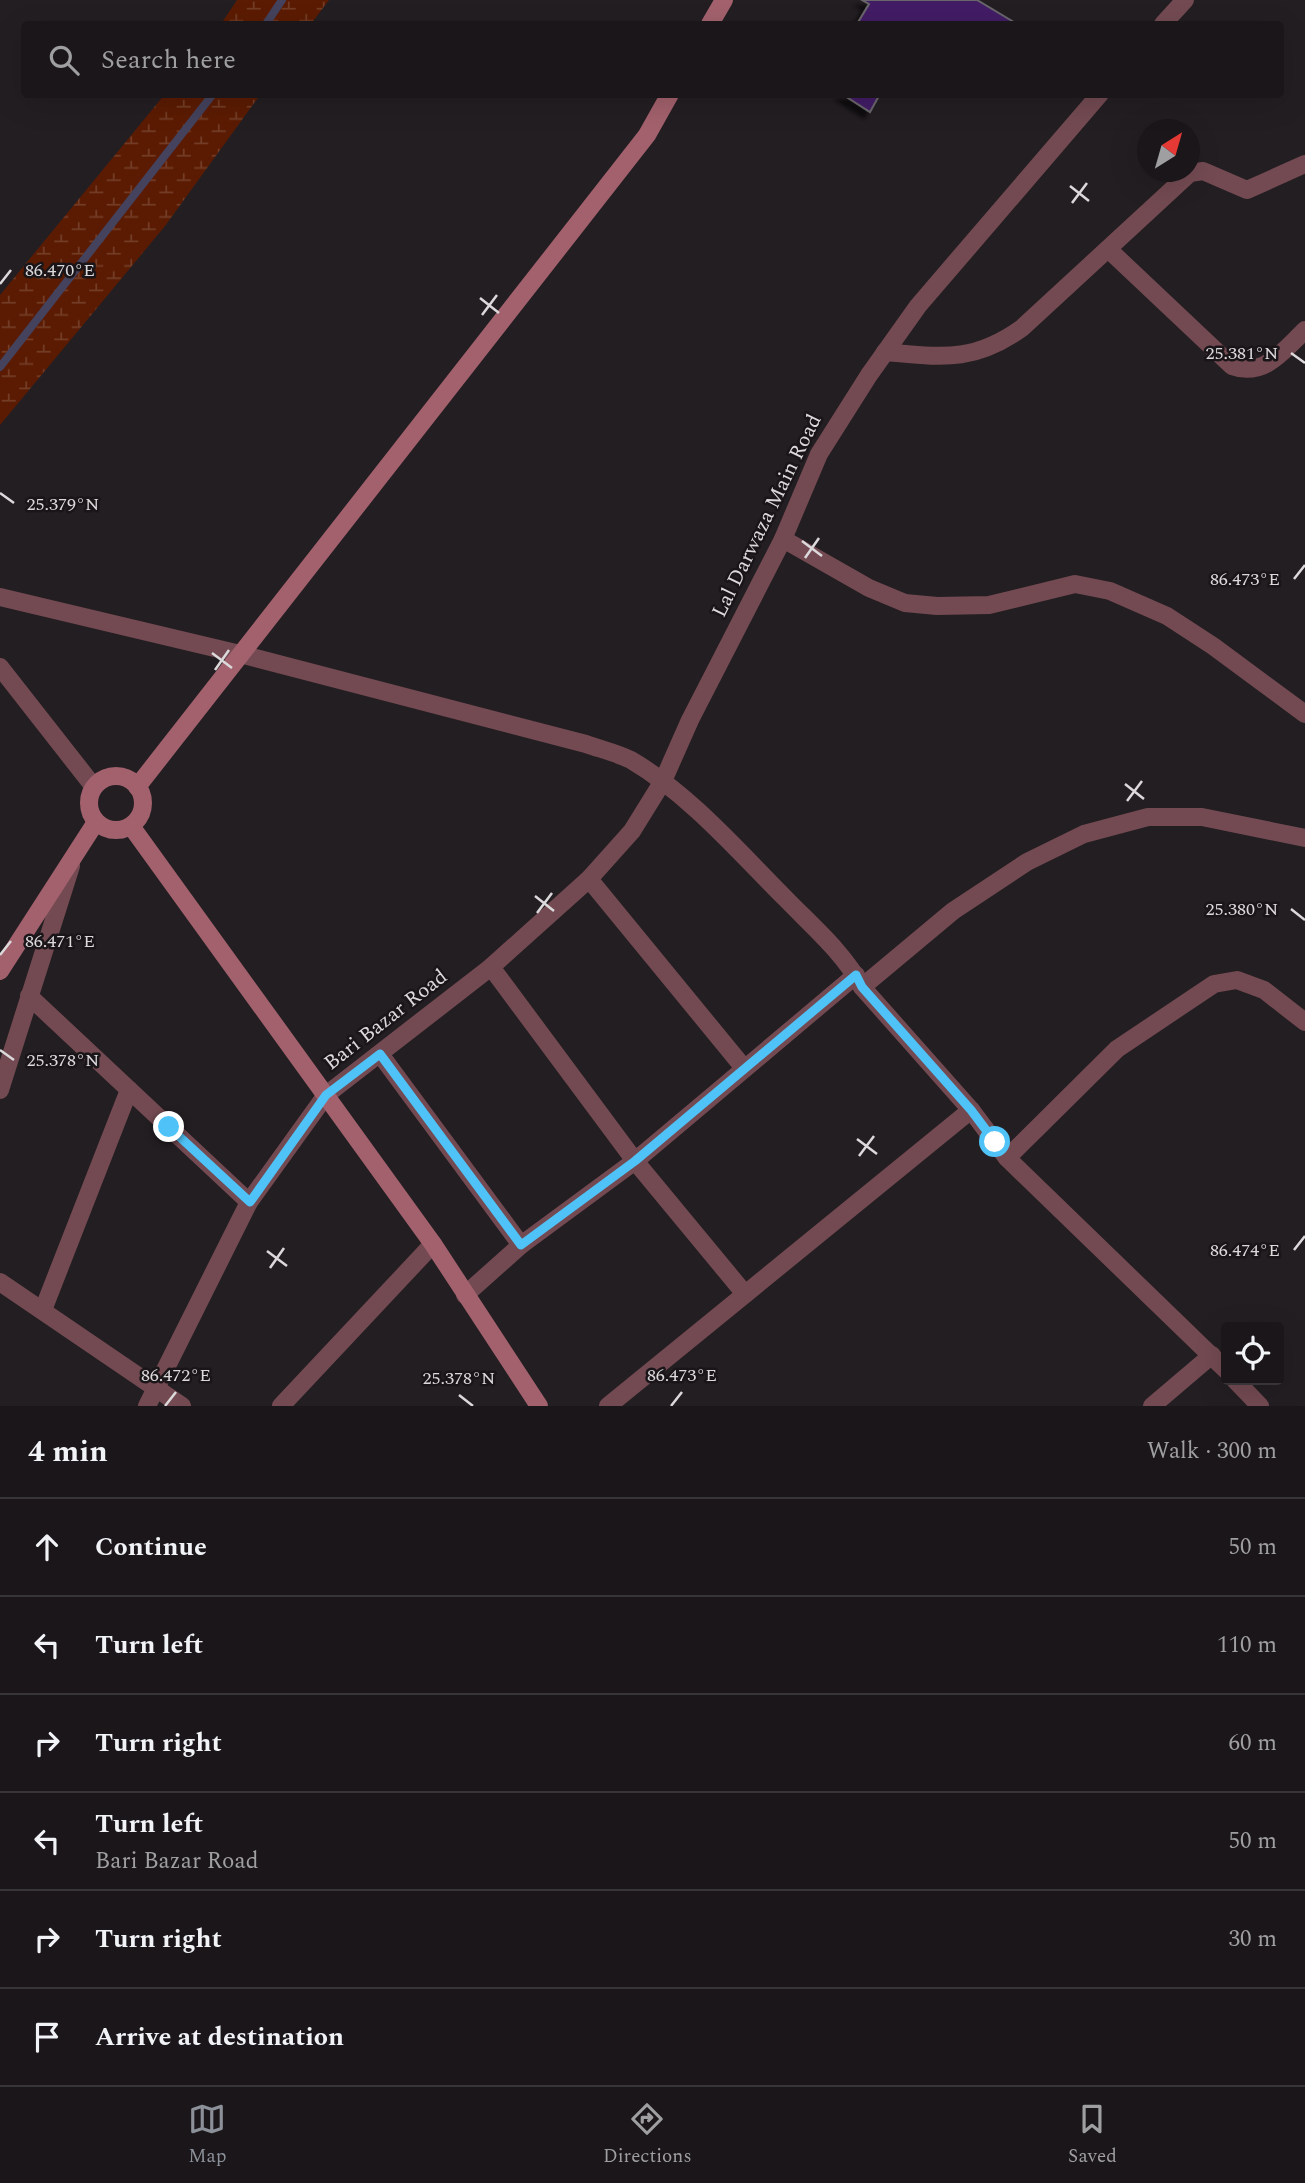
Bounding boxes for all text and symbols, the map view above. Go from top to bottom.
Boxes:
search box [21,21,1284,98]
text: Search here [101,40,236,80]
icon: search [45,41,83,79]
north arrow [1137,119,1200,182]
text: 86.470°E [25,257,95,284]
text: 25.381°N [1206,340,1278,367]
street label: Lal Darwaza Main Road [704,409,830,623]
text: 25.379°N [27,491,99,518]
text: 86.473°E [1210,566,1280,593]
text: 25.380°N [1206,896,1278,923]
text: 86.471°E [25,928,95,955]
street label: Bari Bazar Road [317,961,455,1079]
text: 25.378°N [27,1047,99,1074]
route end [153,1111,184,1142]
route start [979,1126,1010,1157]
text: 86.474°E [1210,1237,1280,1264]
map controls [1221,1322,1284,1385]
button: locate [1221,1322,1284,1385]
text: 86.472°E [141,1362,211,1389]
text: 86.473°E [647,1362,717,1389]
text: 25.378°N [423,1365,495,1392]
text: 4 min [28,1429,108,1475]
text: Walk · 300 m [1147,1434,1277,1469]
text: Continue [95,1527,207,1567]
icon: ahead [28,1528,66,1566]
text: 50 m [1228,1530,1277,1565]
text: Turn left [95,1625,203,1665]
icon: left [28,1626,66,1664]
text: 110 m [1217,1628,1277,1663]
text: Turn right [95,1723,222,1763]
icon: right [28,1724,66,1762]
text: 60 m [1228,1726,1277,1761]
text: Turn left [95,1804,203,1844]
icon: left [28,1822,66,1860]
text: 50 m [1228,1824,1277,1859]
text: Bari Bazar Road [95,1844,259,1879]
text: Turn right [95,1919,222,1959]
icon: right [28,1920,66,1958]
text: 30 m [1228,1922,1277,1957]
text: Arrive at destination [95,2017,344,2057]
icon: arrive [28,2018,66,2056]
tab: Map [188,2100,227,2171]
tab: Directions [603,2100,692,2171]
tab: Saved [1068,2100,1117,2171]

